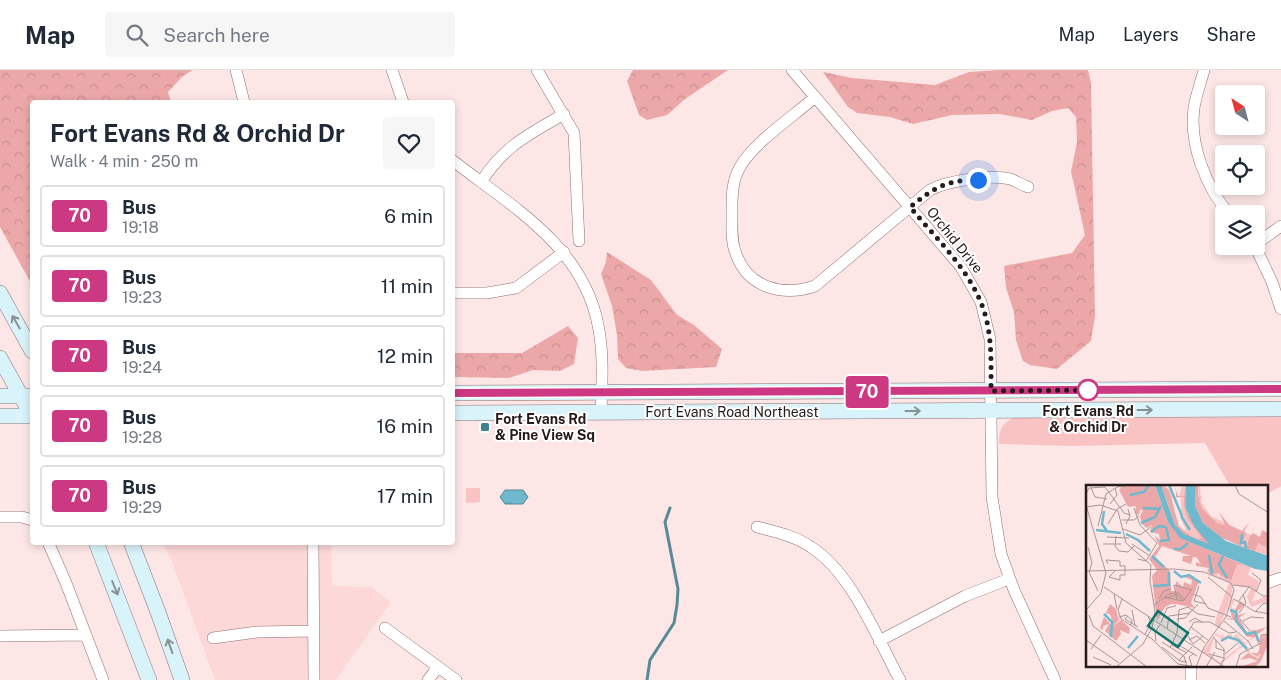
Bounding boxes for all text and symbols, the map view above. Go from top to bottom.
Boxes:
search box [105,12,455,57]
text: Map [25,21,75,49]
icon: search [123,21,151,49]
text: Search here [163,24,270,46]
text: Map [1059,24,1095,45]
text: Layers [1123,24,1179,45]
text: Share [1207,24,1256,45]
north arrow [1215,85,1265,135]
map controls [1215,85,1265,255]
button: heart [383,117,435,169]
text: Fort Evans Rd & Orchid Dr [50,119,345,147]
button: locate [1215,145,1265,195]
text: Walk · 4 min · 250 m [50,152,198,171]
your location [966,168,991,193]
text: Bus [122,196,156,218]
street label: Orchid Drive [924,204,986,276]
text: 70 [68,205,91,226]
text: 6 min [384,205,433,227]
button: layers [1215,205,1265,255]
text: 19:18 [122,218,159,237]
text: Bus [122,266,156,288]
text: 70 [68,275,91,296]
text: 11 min [381,275,433,297]
text: 19:23 [122,288,162,307]
one-way arrow [11,315,21,329]
text: Bus [122,336,156,358]
text: 70 [68,345,91,366]
text: 12 min [377,345,433,367]
text: 19:24 [122,358,162,377]
line badge: 70 [844,376,890,408]
marker: Fort Evans Rd & Orchid Dr [1077,379,1099,401]
text: 70 [856,381,878,402]
place label: Fort Evans Rd & Orchid Dr [1042,403,1134,435]
street label: Fort Evans Road Northeast [645,404,819,420]
one-way arrow [1136,405,1153,415]
text: Bus [122,406,156,428]
one-way arrow [904,406,920,416]
place label: Fort Evans Rd & Pine View Sq [495,411,595,443]
text: 70 [68,415,91,436]
text: 16 min [377,415,433,437]
marker: Fort Evans Rd & Pine View Sq [479,421,491,433]
text: 19:28 [122,428,162,447]
text: Bus [122,476,156,498]
text: 70 [68,485,91,506]
text: 17 min [377,485,433,507]
inset map [1086,485,1268,668]
text: 19:29 [122,498,162,517]
one-way arrow [111,579,120,595]
one-way arrow [165,638,175,654]

